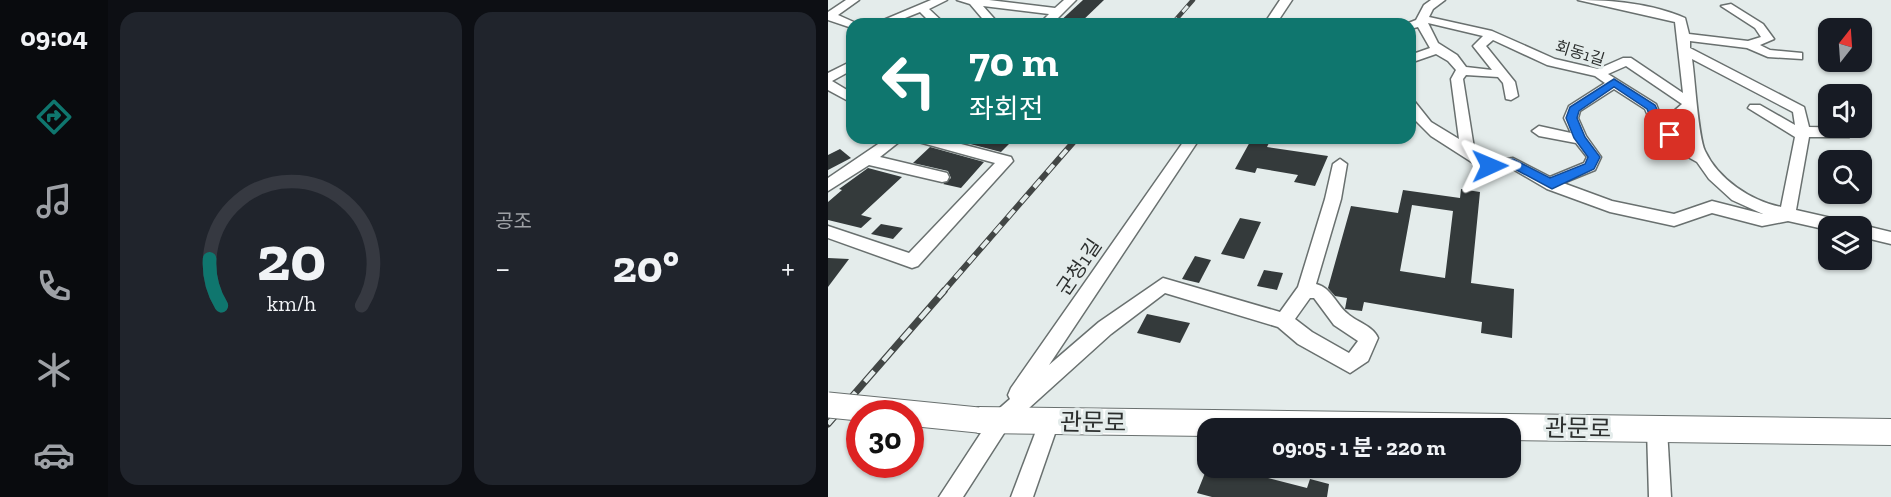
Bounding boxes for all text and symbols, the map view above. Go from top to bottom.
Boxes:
north arrow [1818,18,1872,72]
map controls [1818,18,1872,270]
text: 09:04 [20,21,88,53]
text: 70 m [969,36,1059,87]
street label: 회동1길 [1553,37,1607,69]
icon: left [870,42,948,120]
button: sound [1818,84,1872,138]
text: 좌회전 [969,93,1044,125]
icon: directions [33,96,75,138]
pin [1644,109,1695,160]
icon: arrive [1653,118,1686,151]
position arrow [1458,134,1522,198]
button: search [1818,150,1872,204]
icon: music [33,180,75,222]
text: 공조 [495,209,532,233]
button: layers [1818,216,1872,270]
text: 20 [256,221,326,296]
street label: 군청1길 [1051,234,1107,300]
text: 20° [613,240,679,294]
text: − [495,248,510,287]
text: + [781,248,795,287]
icon: phone [33,265,75,307]
text: km/h [267,291,315,316]
icon: climate [33,349,75,391]
speed limit sign: 30 [846,400,924,478]
street label: 관문로 [1060,407,1126,437]
street label: 관문로 [1545,413,1611,443]
icon: car [33,434,75,476]
text: 09:05 · 1 분 · 220 m [1272,434,1446,461]

